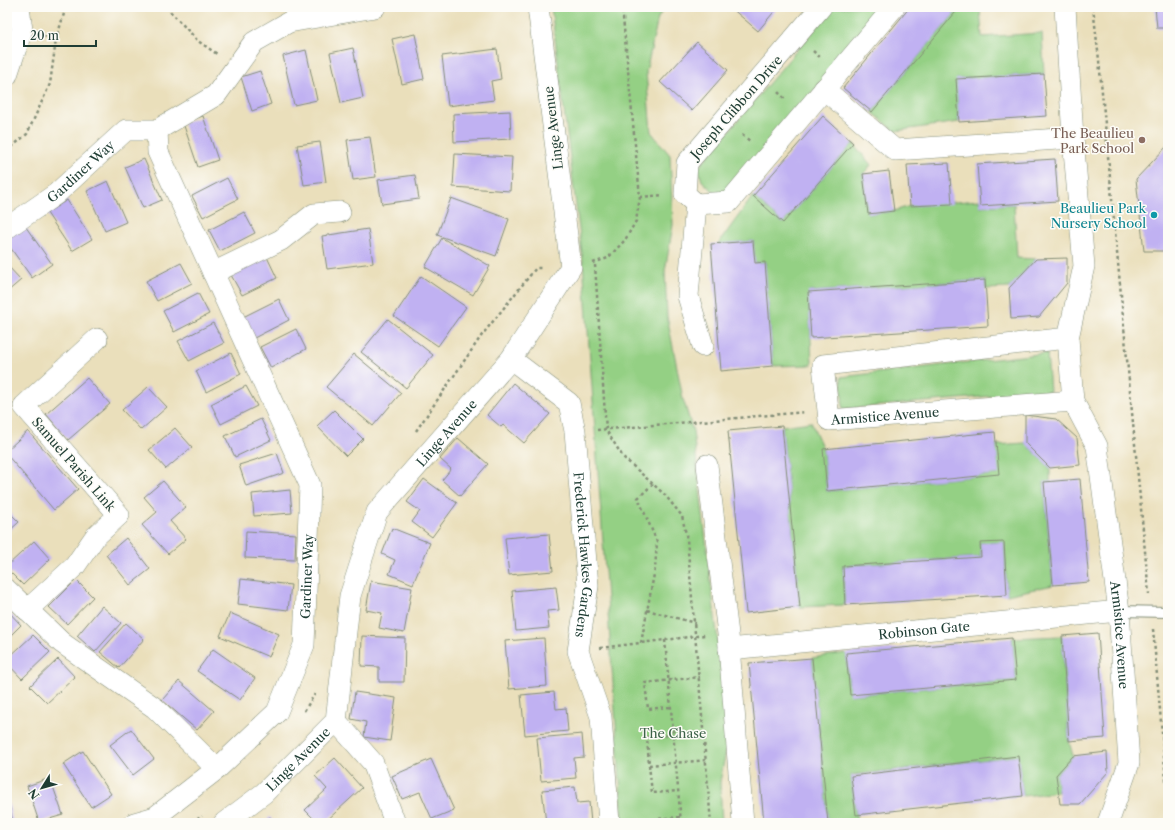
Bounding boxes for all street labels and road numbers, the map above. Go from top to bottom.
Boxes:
street label: Joseph Clibbon Drive [685,52,785,164]
street label: Linge Avenue [540,85,566,171]
street label: Gardiner Way [44,136,118,206]
street label: Linge Avenue [413,396,480,470]
street label: Armistice Avenue [829,403,940,428]
street label: Samuel Parish Link [29,414,120,515]
street label: Frederick Hawkes Gardens [570,471,596,639]
street label: Gardiner Way [297,533,316,619]
street label: Armistice Avenue [1107,579,1132,690]
street label: Robinson Gate [878,618,971,642]
street label: Linge Avenue [263,724,333,794]

